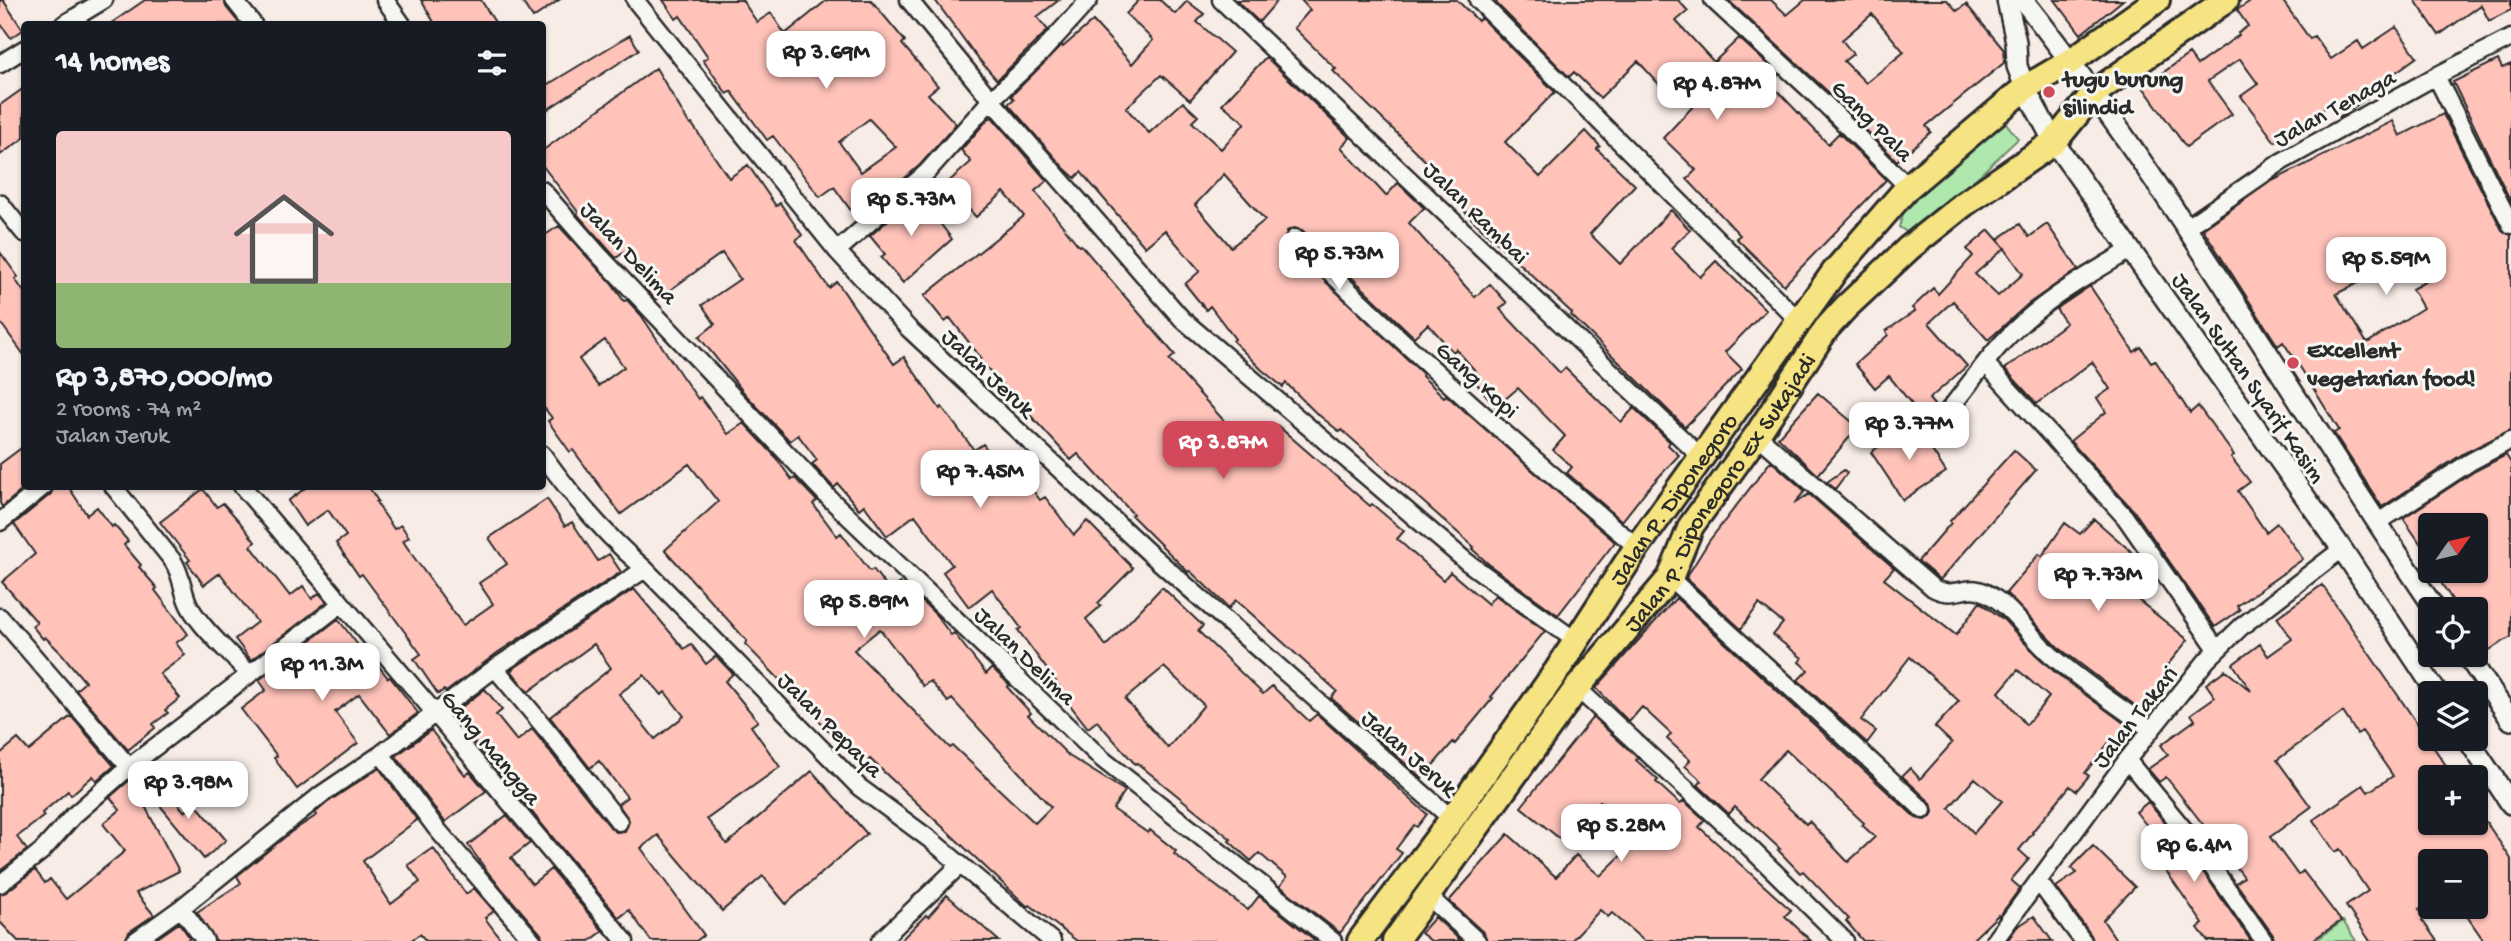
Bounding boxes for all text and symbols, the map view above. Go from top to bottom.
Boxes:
pin: Rp 3.69M [754,32,898,91]
text: Rp 3.69M [782,40,870,67]
icon: filters [473,44,511,82]
text: 14 homes [56,46,169,81]
pin: Rp 4.87M [1645,62,1789,122]
street label: Jalan Tenaga [2270,64,2402,155]
place label: tugu burung silindid [2061,67,2184,124]
text: Rp 4.87M [1673,71,1761,98]
street label: Gang Pala [1823,75,1918,170]
marker: tugu burung silindid [2041,84,2057,100]
street label: Jalan Rambai [1416,157,1534,272]
icon: home [221,176,347,302]
pin: Rp 5.73M [839,178,983,238]
text: Rp 5.73M [867,187,955,214]
street label: Jalan Delima [572,197,683,313]
pin: Rp 5.73M [1267,232,1411,292]
pin: Rp 5.59M [2314,238,2458,297]
text: Rp 5.73M [1295,241,1383,268]
text: Rp 5.59M [2342,246,2430,273]
street label: Jalan Sultan Syarif Kasim [2163,268,2331,490]
street label: Jalan Jeruk [934,324,1041,427]
street label: Gang Kopi [1428,337,1523,426]
place label: Excellent vegetarian food! [2306,338,2476,395]
street label: Jalan P. Diponegoro Ex Sukajadi [1614,347,1822,635]
marker: Excellent vegetarian food! [2285,355,2301,371]
text: Rp 3,870,000/mo [56,362,272,397]
text: 2 rooms · 74 m² [56,397,201,424]
pin: Rp 3.77M [1837,402,1981,462]
street label: Jalan P. Diponegoro [1604,406,1744,590]
text: Rp 3.77M [1865,411,1953,438]
pin: Rp 3.87M [1151,421,1295,481]
text: Jalan Jeruk [56,424,168,451]
text: Rp 3.87M [1179,430,1267,457]
pin: Rp 7.45M [908,450,1052,510]
text: Rp 7.45M [937,459,1023,486]
north arrow [2418,513,2488,583]
map controls [2418,513,2488,919]
pin: Rp 7.73M [2026,554,2170,613]
text: Rp 7.73M [2054,562,2142,589]
pin: Rp 5.89M [792,580,936,640]
text: Rp 5.89M [820,589,908,616]
button: locate [2418,597,2488,667]
street label: Jalan Delima [967,602,1081,714]
pin: Rp 11.3M [250,644,394,703]
text: Rp 11.3M [281,652,363,679]
street label: Jalan Takari [2088,661,2186,775]
street label: Jalan Pepaya [770,668,888,786]
button: layers [2418,681,2488,751]
street label: Gang Mangga [433,686,546,813]
street label: Jalan Jeruk [1354,705,1463,806]
pin: Rp 3.98M [116,762,260,821]
button: + [2418,765,2488,835]
text: Rp 3.98M [144,770,232,797]
pin: Rp 5.28M [1549,804,1693,864]
text: Rp 5.28M [1577,813,1665,840]
pin: Rp 6.4M [2129,824,2259,884]
text: Rp 6.4M [2157,833,2231,860]
button: − [2418,849,2488,919]

